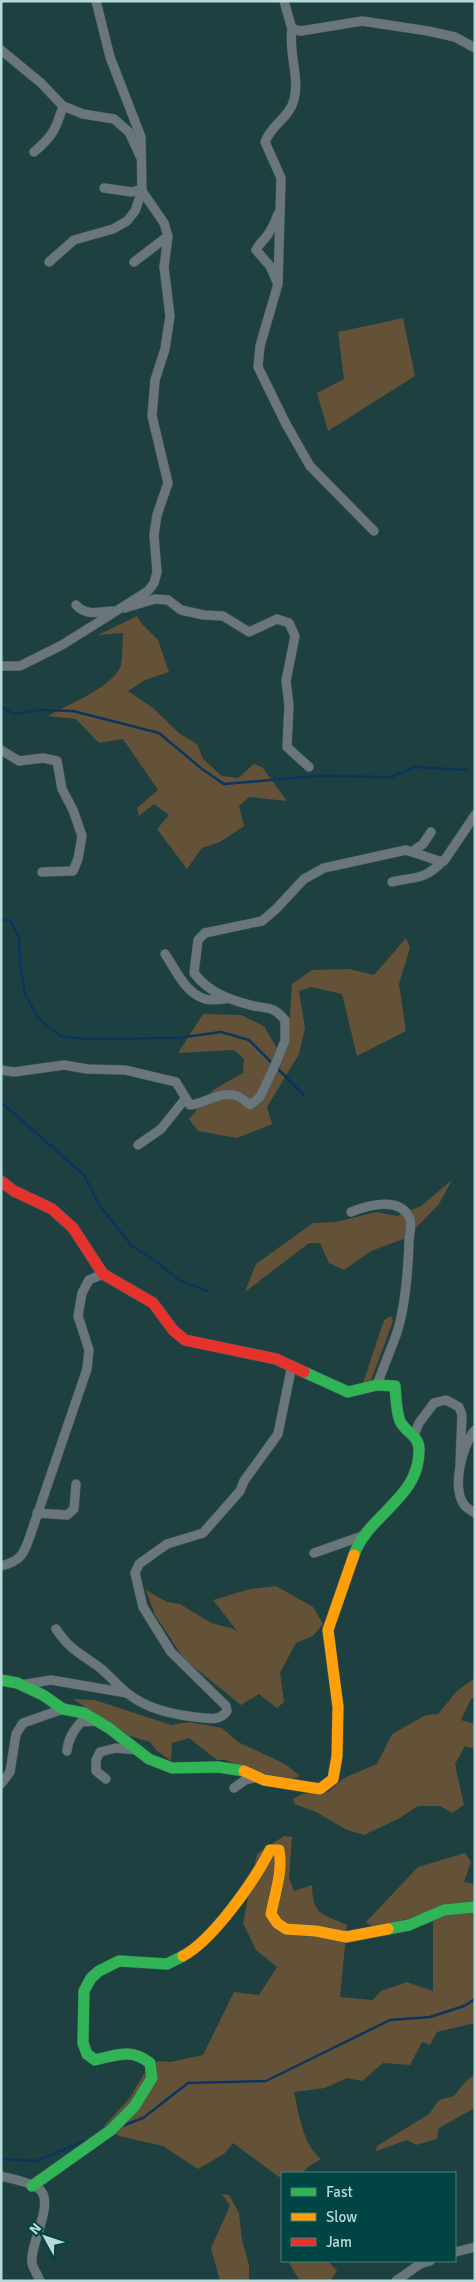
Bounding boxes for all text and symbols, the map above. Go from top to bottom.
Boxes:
legend [281,2172,456,2262]
text: Fast [326,2183,353,2201]
text: Slow [326,2208,357,2226]
north arrow [20,2212,70,2262]
text: N [26,2220,45,2238]
text: Jam [326,2233,352,2251]

